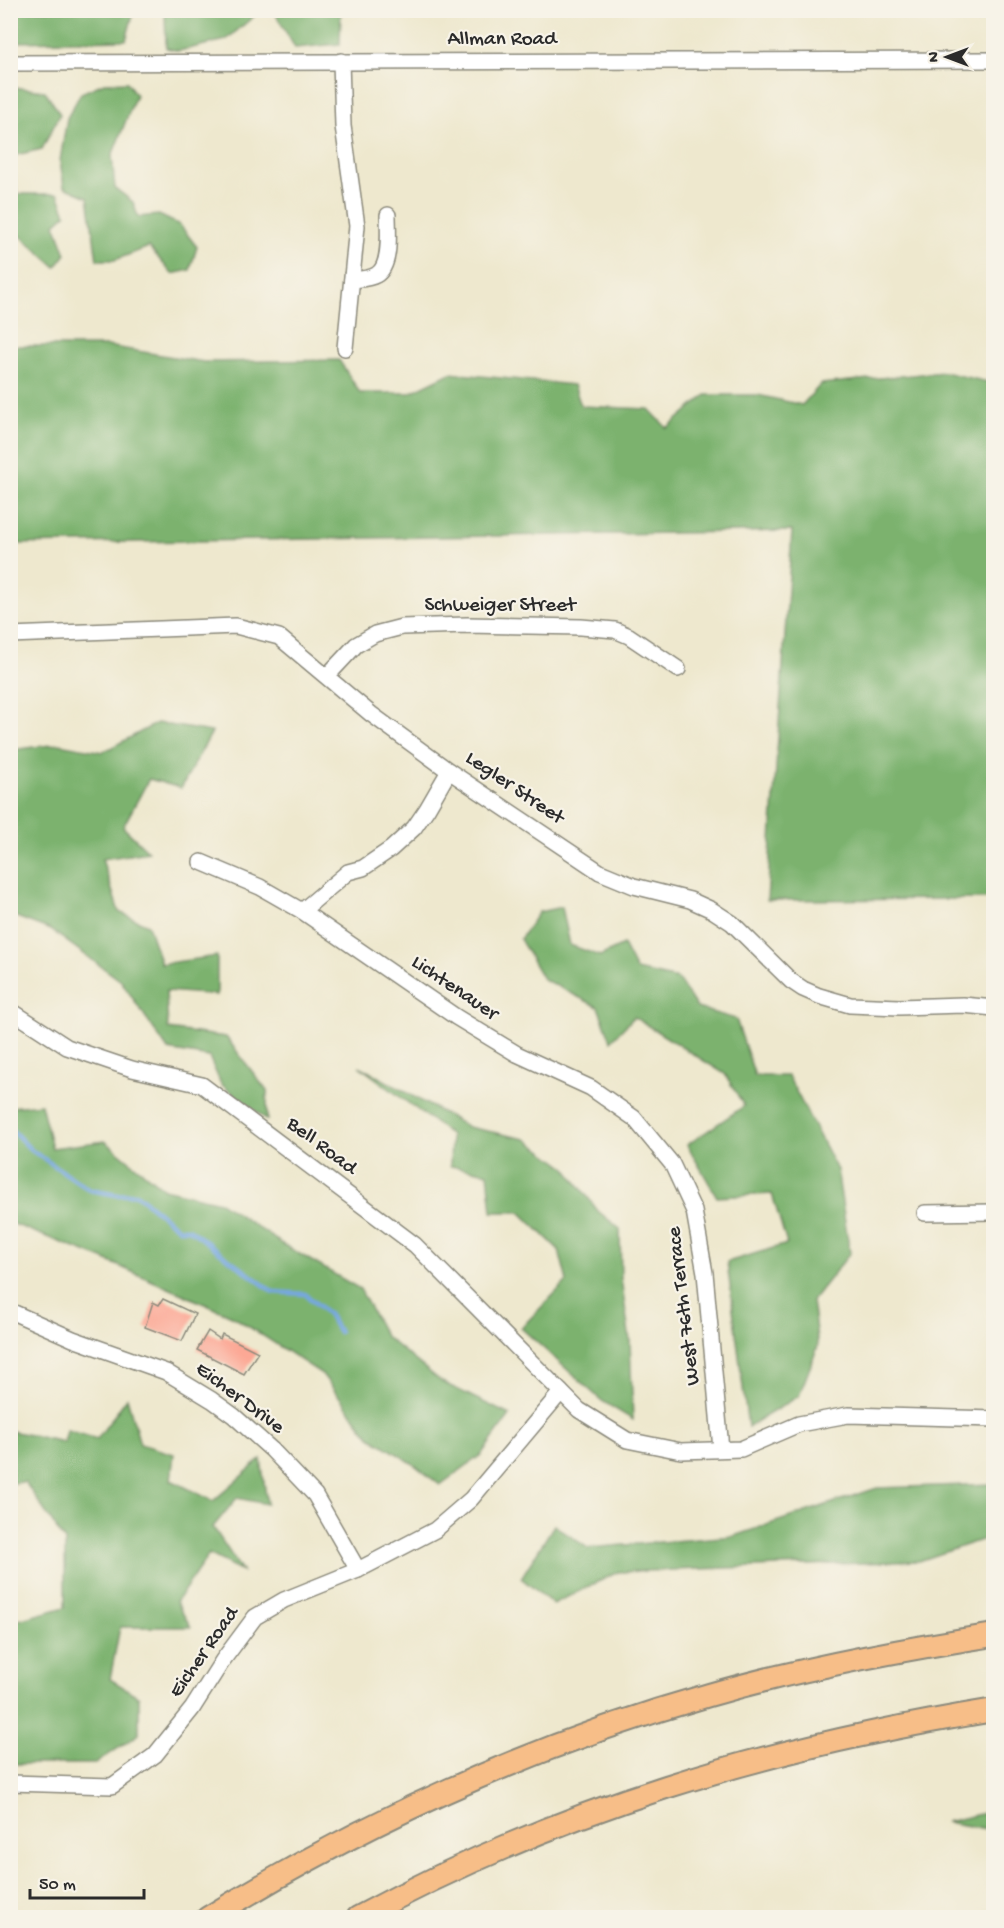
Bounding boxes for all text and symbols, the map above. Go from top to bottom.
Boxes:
north arrow [917,27,977,87]
street label: Allman Road [447,28,558,53]
text: N [926,51,945,62]
street label: Schweiger Street [424,594,578,619]
street label: Legler Street [460,747,570,833]
street label: Lichtenauer [406,951,504,1028]
street label: Bell Road [280,1112,362,1183]
street label: West 76th Terrace [663,1224,707,1387]
street label: Eicher Drive [190,1357,289,1441]
street label: Eicher Road [165,1601,246,1703]
scale bar [30,1862,144,1900]
text: 50 m [39,1875,76,1896]

